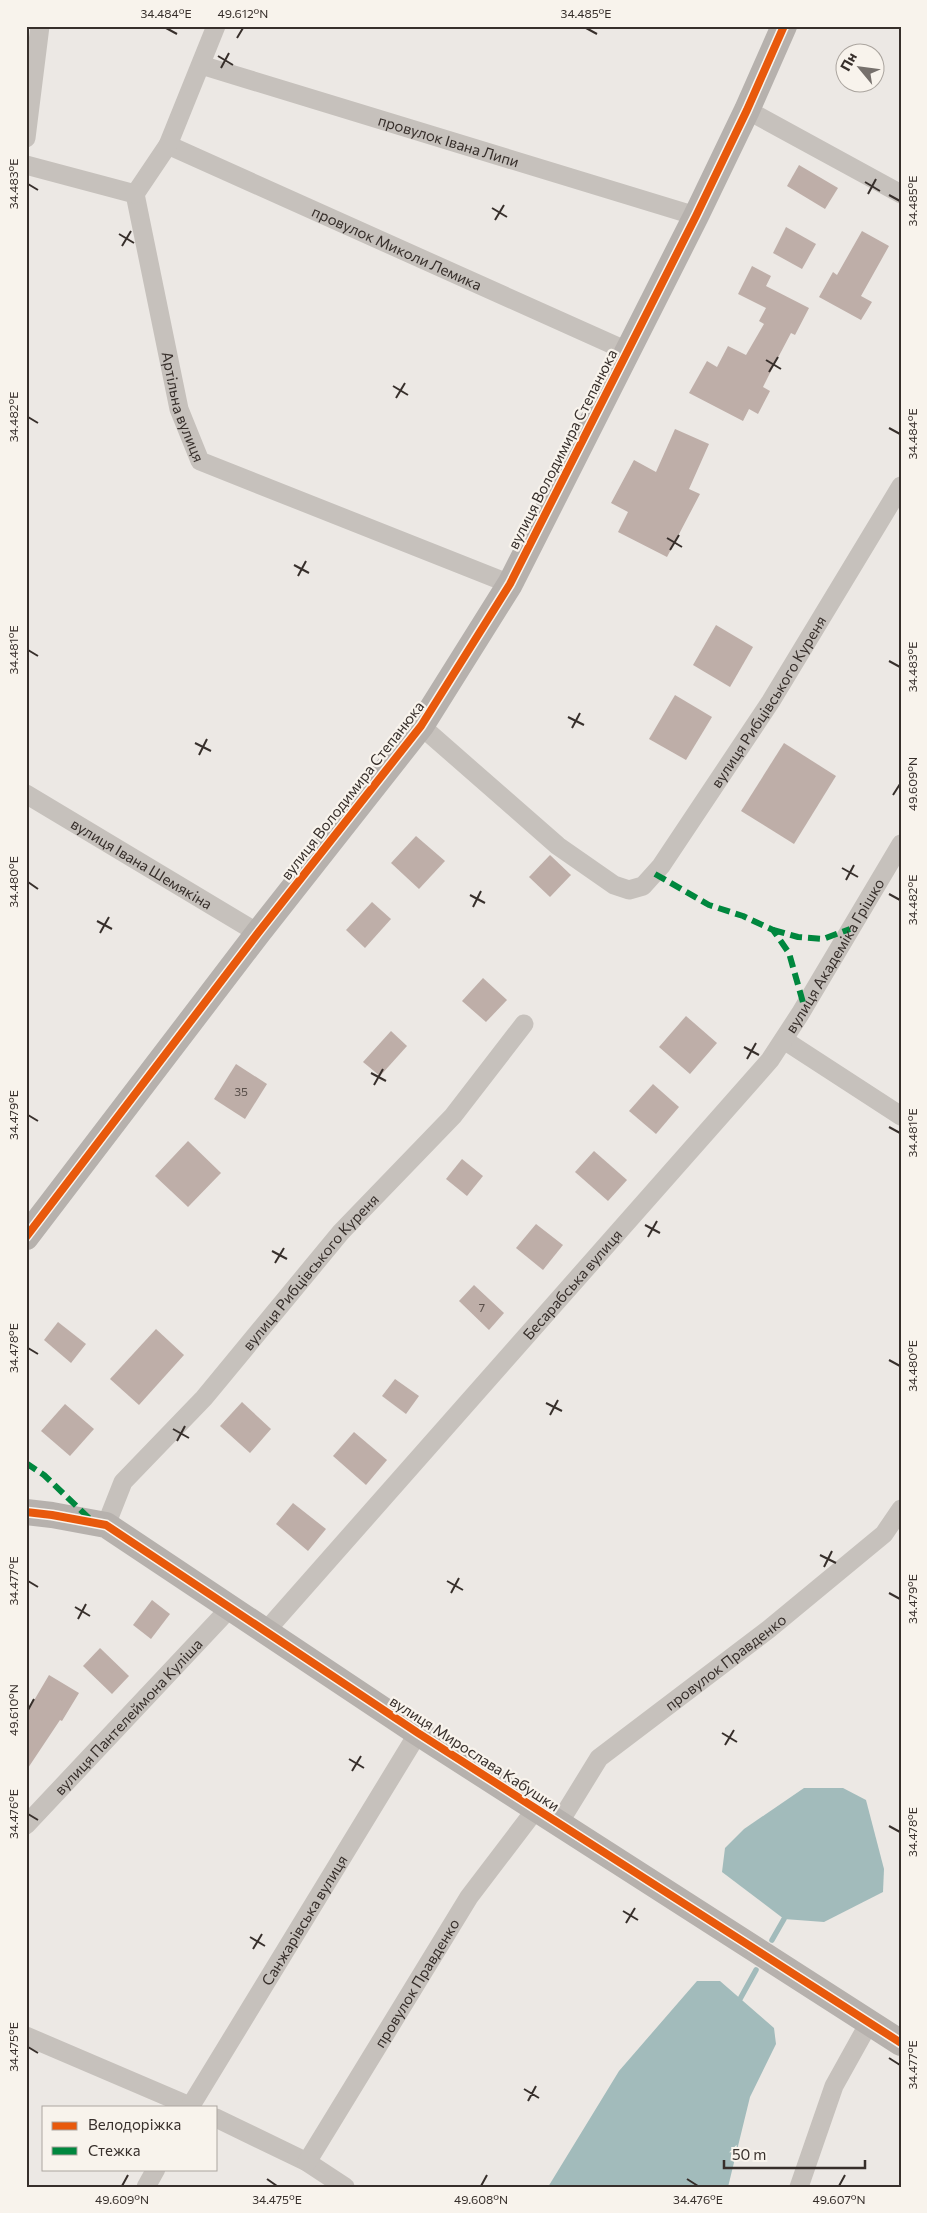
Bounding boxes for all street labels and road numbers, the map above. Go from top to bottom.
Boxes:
street label: провулок Івана Липи [376,111,521,171]
street label: провулок Миколи Лемика [309,202,485,294]
street label: вулиця Володимира Степанюка [504,346,620,552]
street label: Артільна вулиця [158,350,208,464]
street label: вулиця Рибцівського Куреня [707,612,829,791]
street label: вулиця Володимира Степанюка [277,697,427,883]
street label: вулиця Івана Шемякіна [68,814,216,913]
street label: вулиця Академіка Грішко [781,875,888,1036]
street label: вулиця Рибцівського Куреня [238,1190,382,1354]
street label: Бесарабська вулиця [519,1225,626,1343]
street label: провулок Правденко [661,1610,789,1714]
street label: вулиця Пантелеймона Куліша [50,1634,206,1798]
street label: вулиця Мирослава Кабушки [387,1691,563,1815]
street label: Санжарівська вулиця [257,1851,351,1989]
street label: провулок Правденко [370,1915,463,2051]

